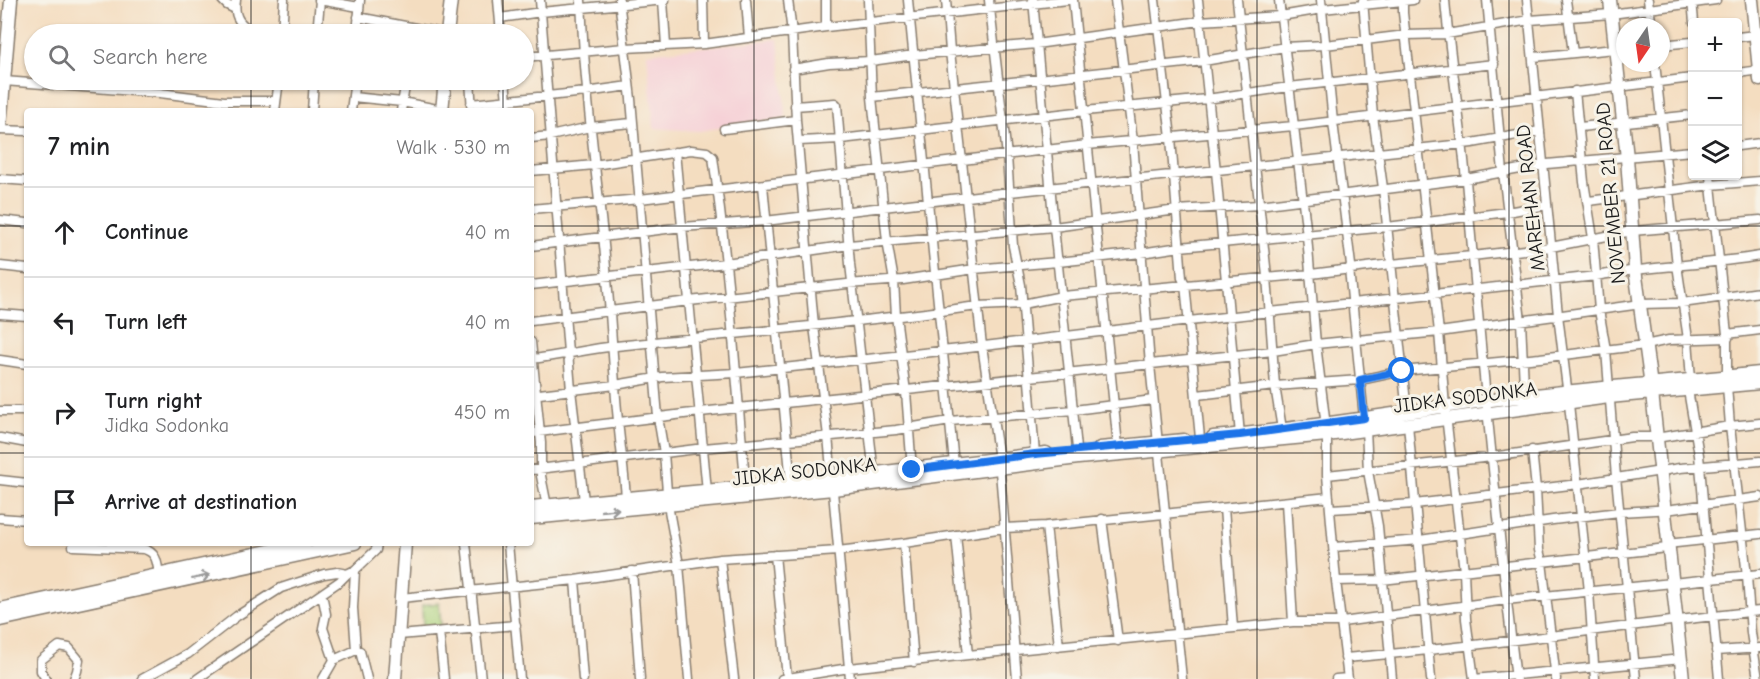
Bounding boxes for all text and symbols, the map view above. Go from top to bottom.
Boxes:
north arrow [1616,18,1670,72]
map controls [1688,18,1742,180]
button: + [1688,18,1742,72]
search box [24,24,534,90]
icon: search [45,41,78,74]
text: Search here [93,44,208,70]
button: − [1688,72,1742,126]
street label: NOVEMBER 21 ROAD [1591,101,1630,285]
street label: MAREHAN ROAD [1511,124,1550,272]
button: layers [1688,126,1742,180]
text: 7 min [48,132,110,162]
text: Walk · 530 m [396,136,510,159]
icon: ahead [48,216,81,249]
text: Continue [105,219,188,245]
text: 40 m [465,221,510,244]
icon: left [48,306,81,339]
text: Turn left [105,309,187,335]
text: 40 m [465,311,510,334]
route start [1388,357,1414,383]
street label: JIDKA SODONKA [1392,377,1538,418]
text: Turn right [105,388,202,414]
icon: right [48,396,81,429]
text: 450 m [454,401,510,424]
text: Jidka Sodonka [105,414,229,437]
street label: JIDKA SODONKA [731,452,877,490]
route end [898,456,924,482]
icon: arrive [48,486,81,519]
text: Arrive at destination [105,489,297,515]
one-way arrow [600,504,620,515]
one-way arrow [191,570,210,582]

